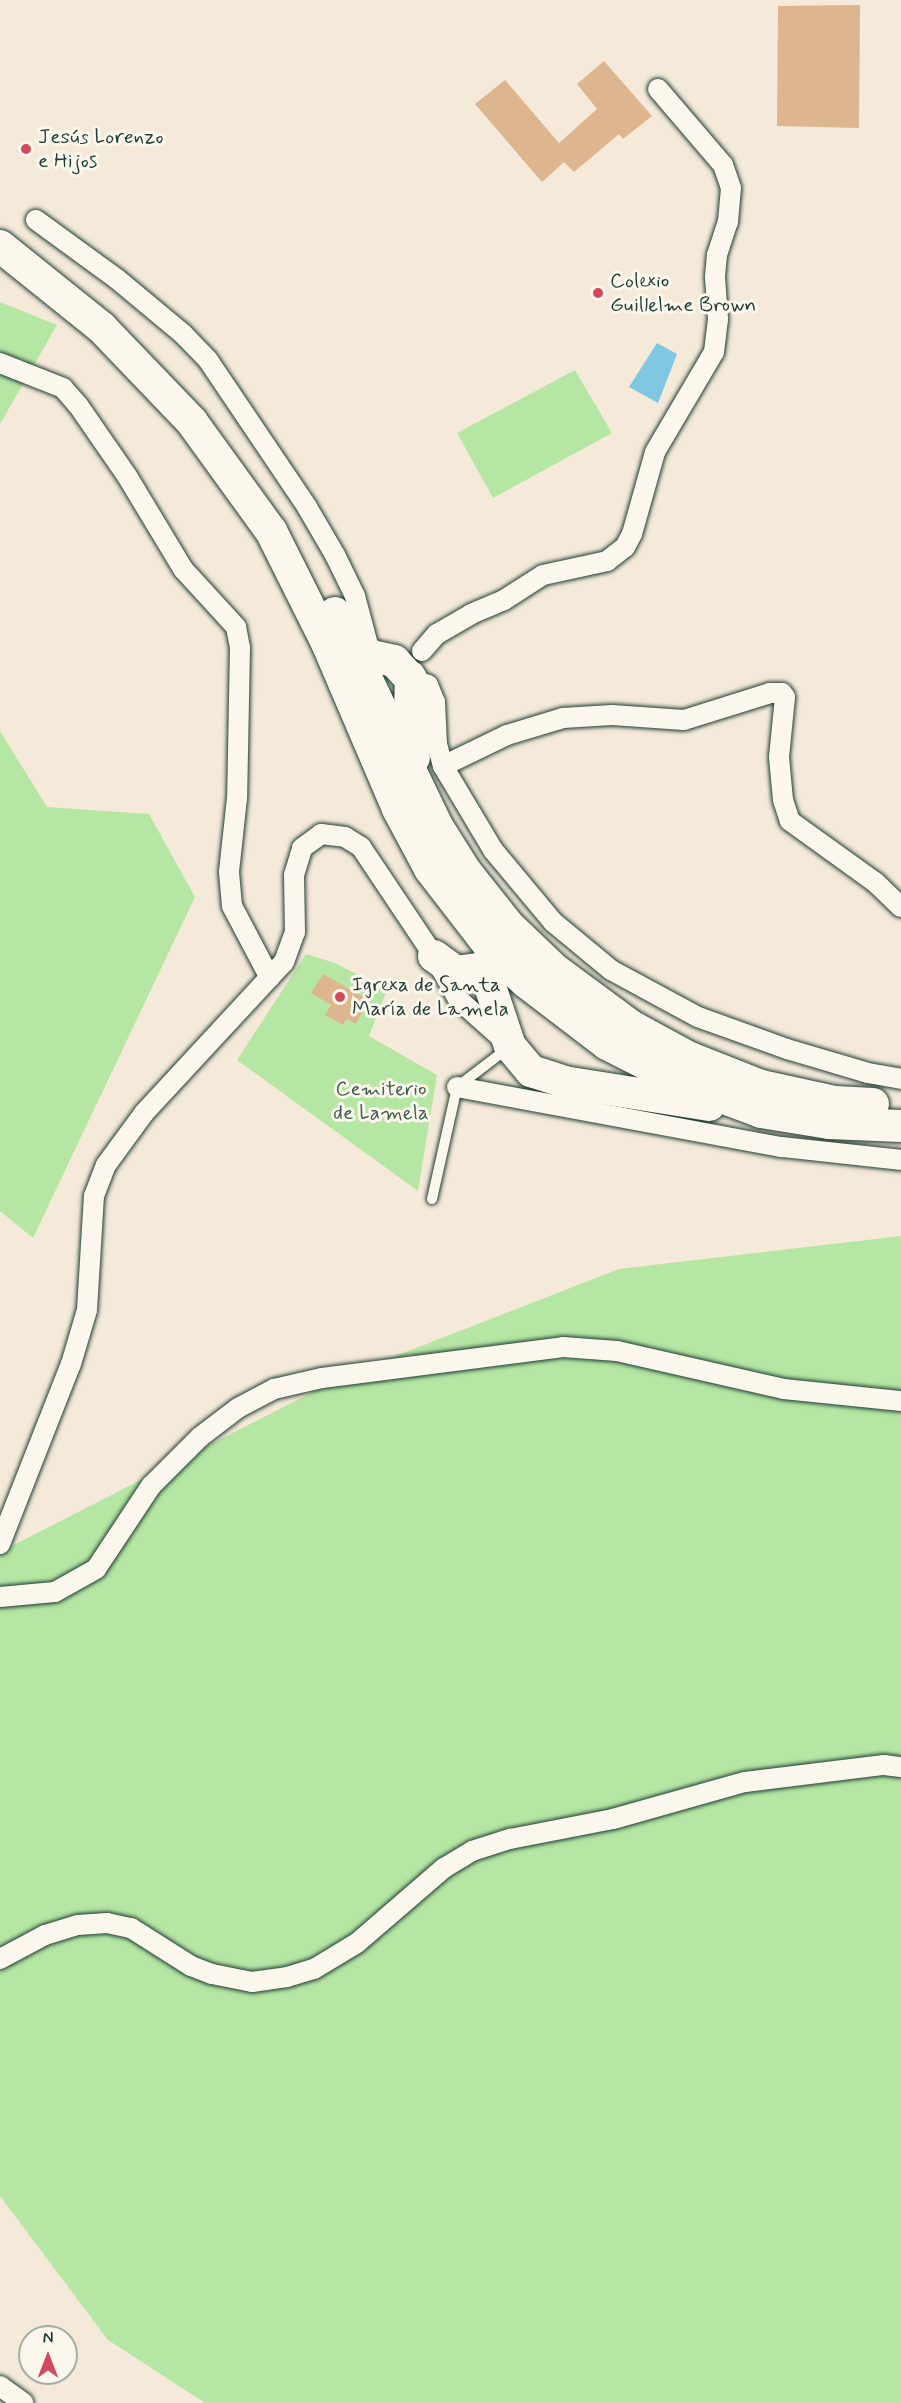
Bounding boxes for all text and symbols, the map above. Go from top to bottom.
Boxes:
place label: Jesús Lorenzo e Hijos [38,124,169,174]
marker: Jesús Lorenzo e Hijos [19,142,33,156]
place label: Colexio Guillelme Brown [610,268,756,318]
marker: Colexio Guillelme Brown [591,286,605,300]
place label: Igrexa de Santa María de Lamela [352,972,508,1022]
marker: Igrexa de Santa María de Lamela [333,990,347,1004]
park label: Cemiterio de Lamela [333,1076,429,1126]
north arrow [18,2325,78,2385]
text: N [43,2328,53,2349]

